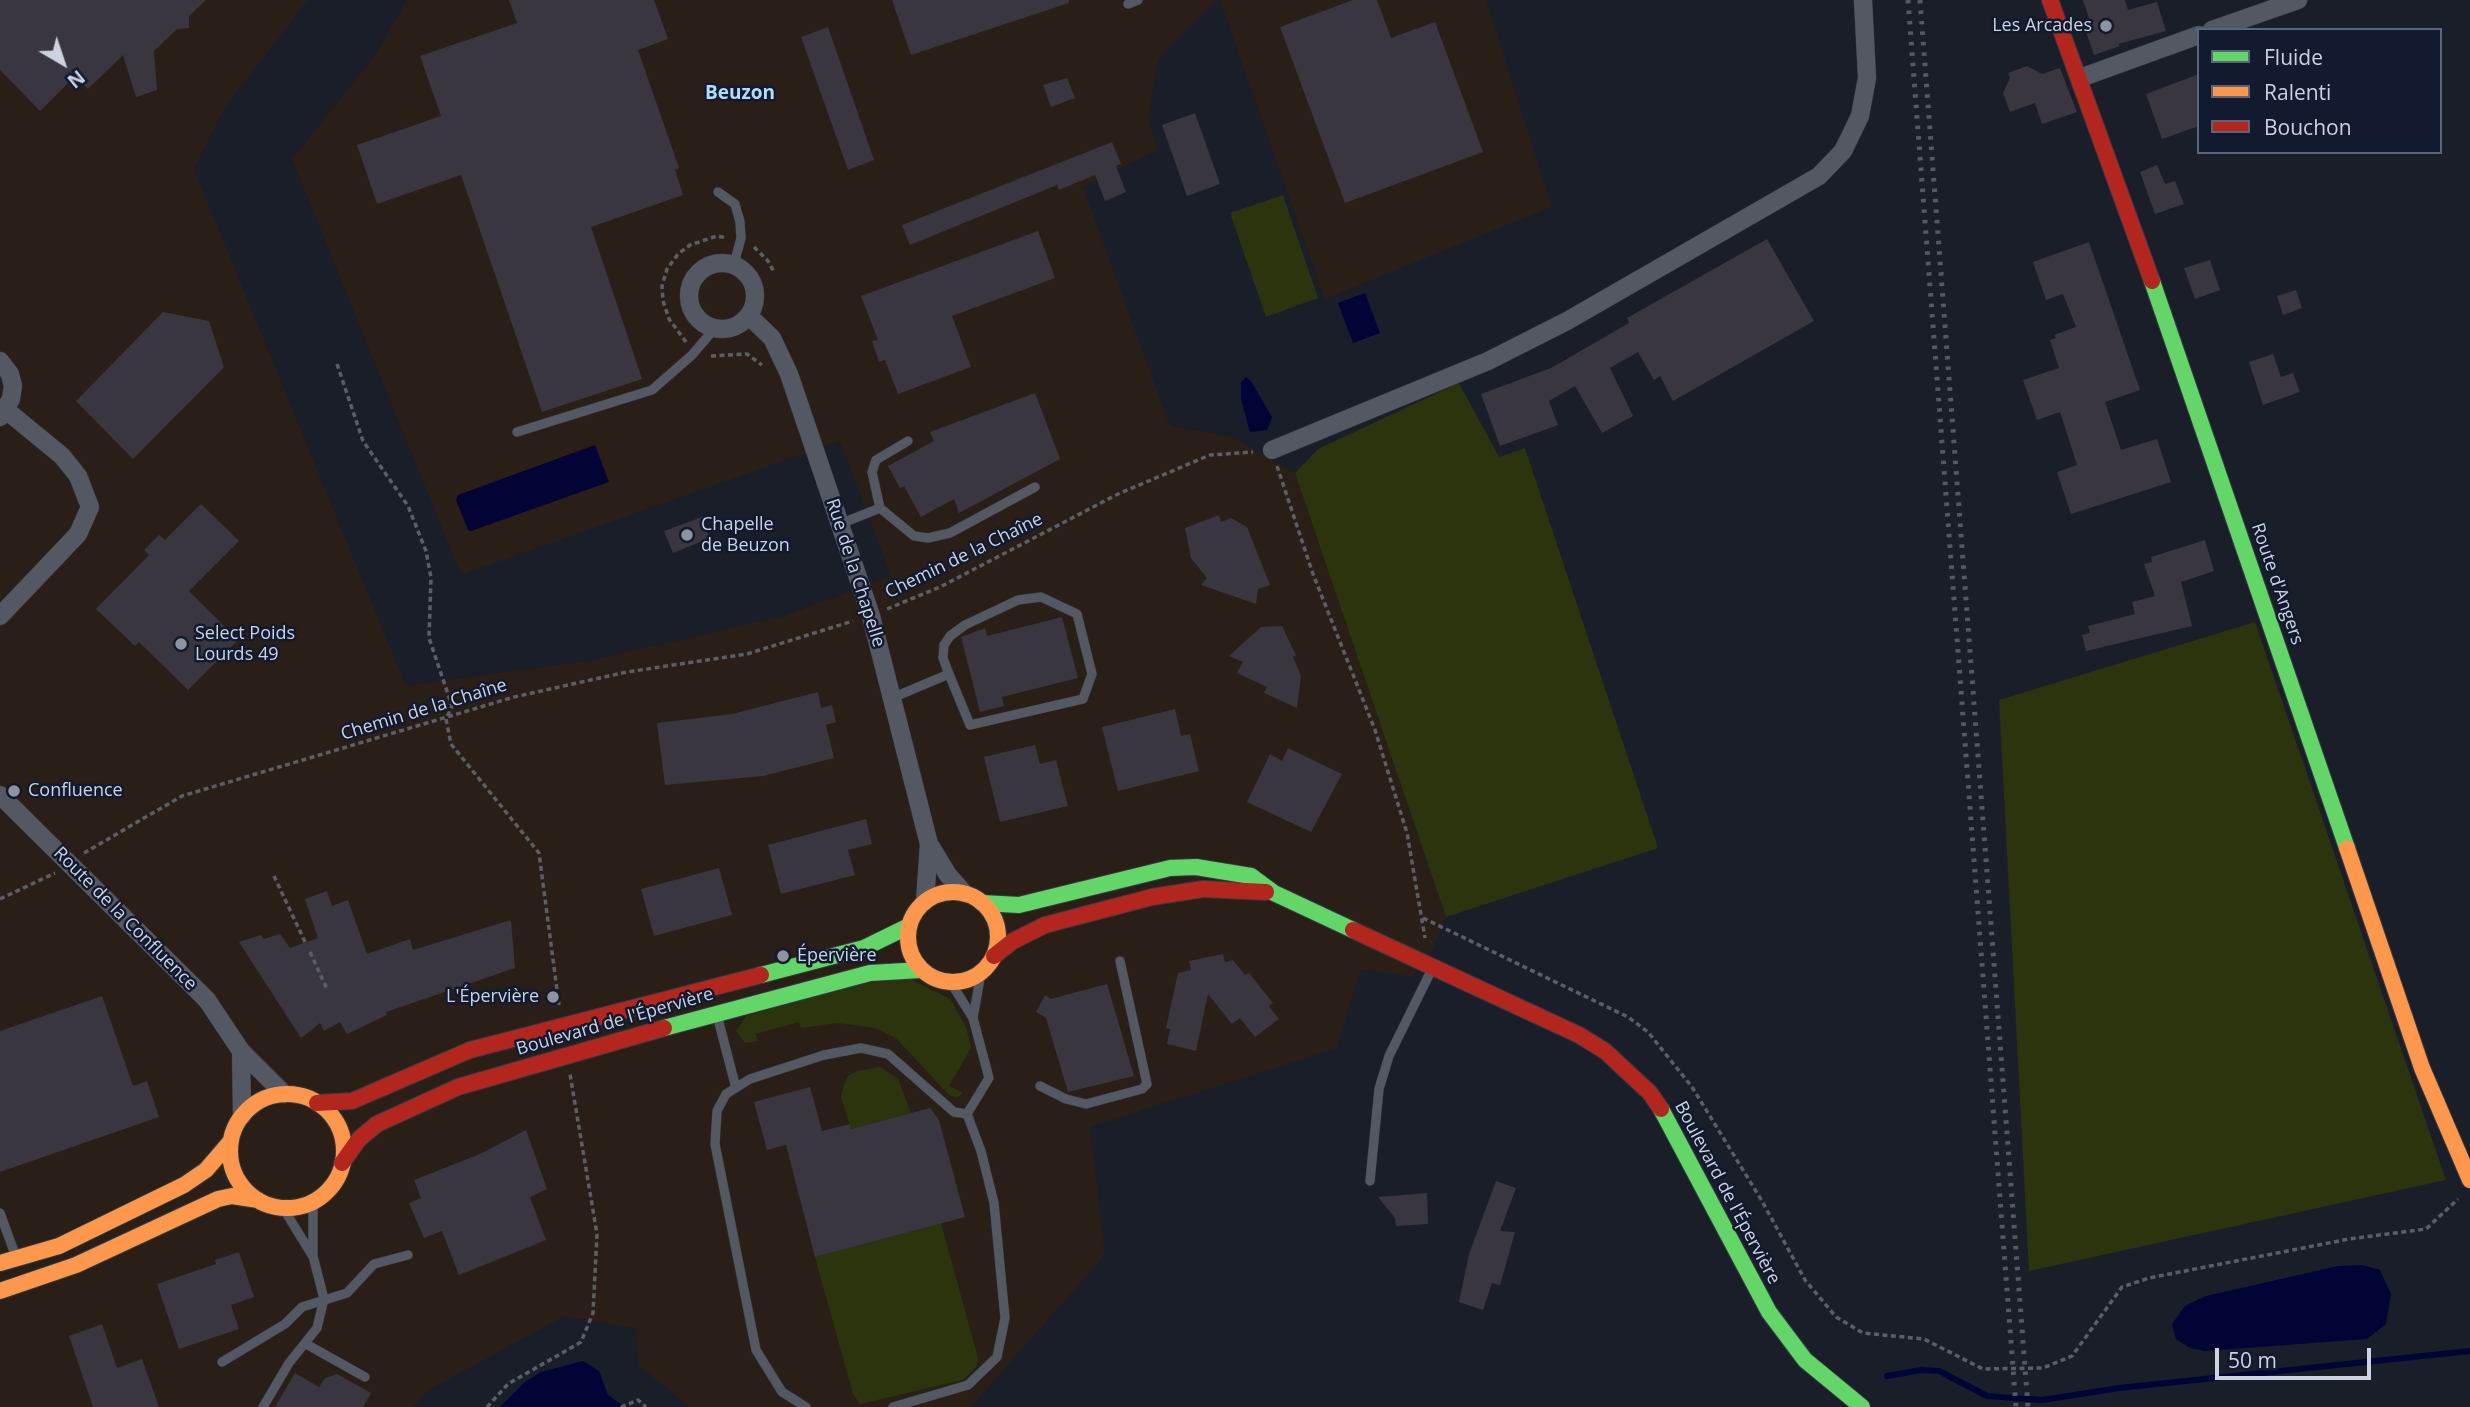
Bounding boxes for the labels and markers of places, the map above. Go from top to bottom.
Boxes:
place label: Les Arcades [1992,15,2092,37]
marker: Les Arcades [2098,18,2114,34]
place label: Chapelle de Beuzon [701,514,790,556]
marker: Chapelle de Beuzon [679,527,695,543]
place label: Select Poids Lourds 49 [195,623,295,666]
marker: Select Poids Lourds 49 [173,636,189,652]
place label: Confluence [28,780,123,802]
marker: Confluence [6,783,22,799]
place label: Épervière [797,945,877,967]
marker: Épervière [775,948,791,964]
place label: L'Épervière [446,986,539,1008]
marker: L'Épervière [545,989,561,1005]

